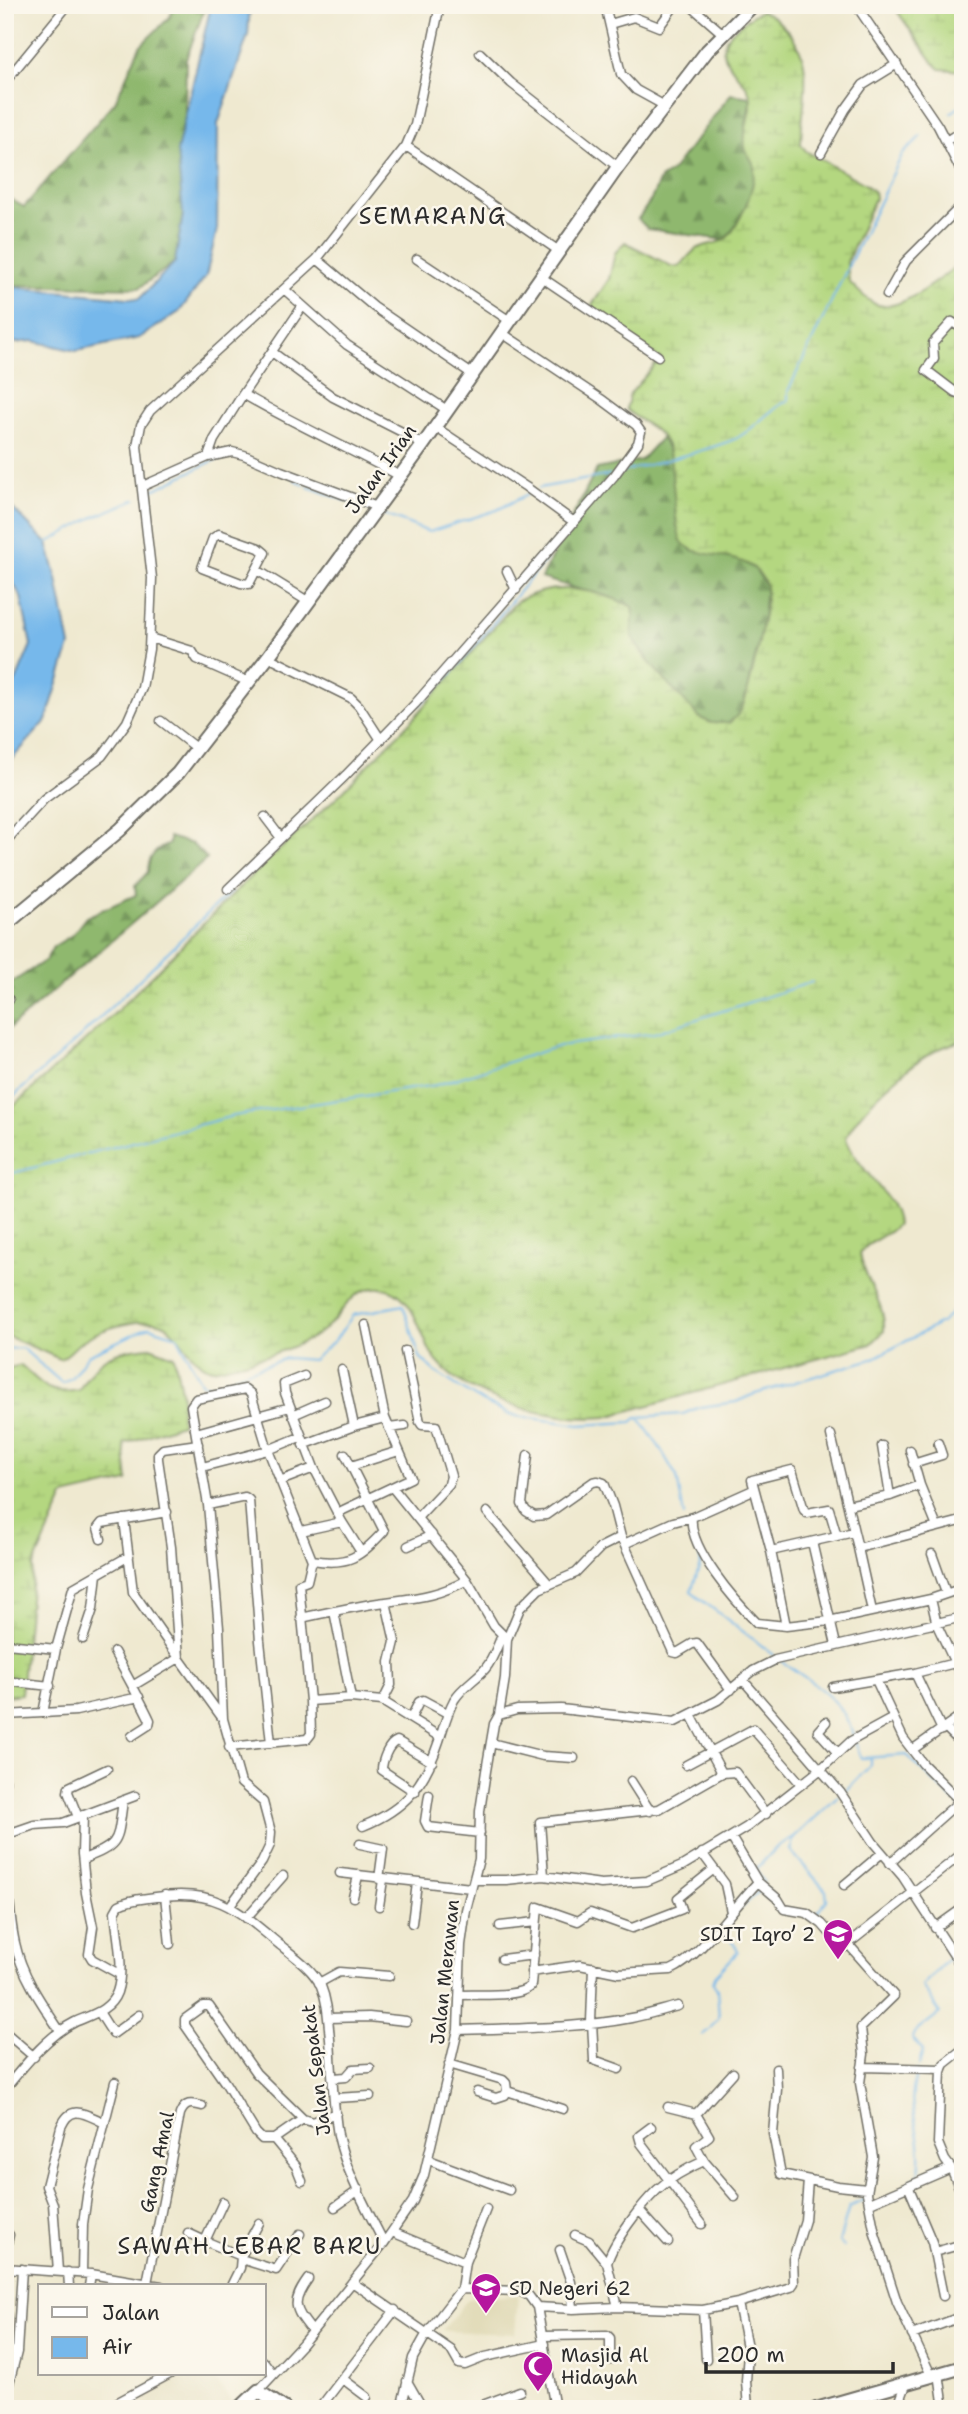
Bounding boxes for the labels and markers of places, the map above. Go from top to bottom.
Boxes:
school or university icon: SDIT Iqro’ 2 [821,1917,855,1961]
place label: SDIT Iqro’ 2 [700,1922,815,1947]
school or university icon: SD Negeri 62 [469,2271,503,2315]
place label: SD Negeri 62 [509,2276,631,2301]
place label: Masjid Al Hidayah [561,2343,648,2390]
mosque icon: Masjid Al Hidayah [521,2349,555,2393]

